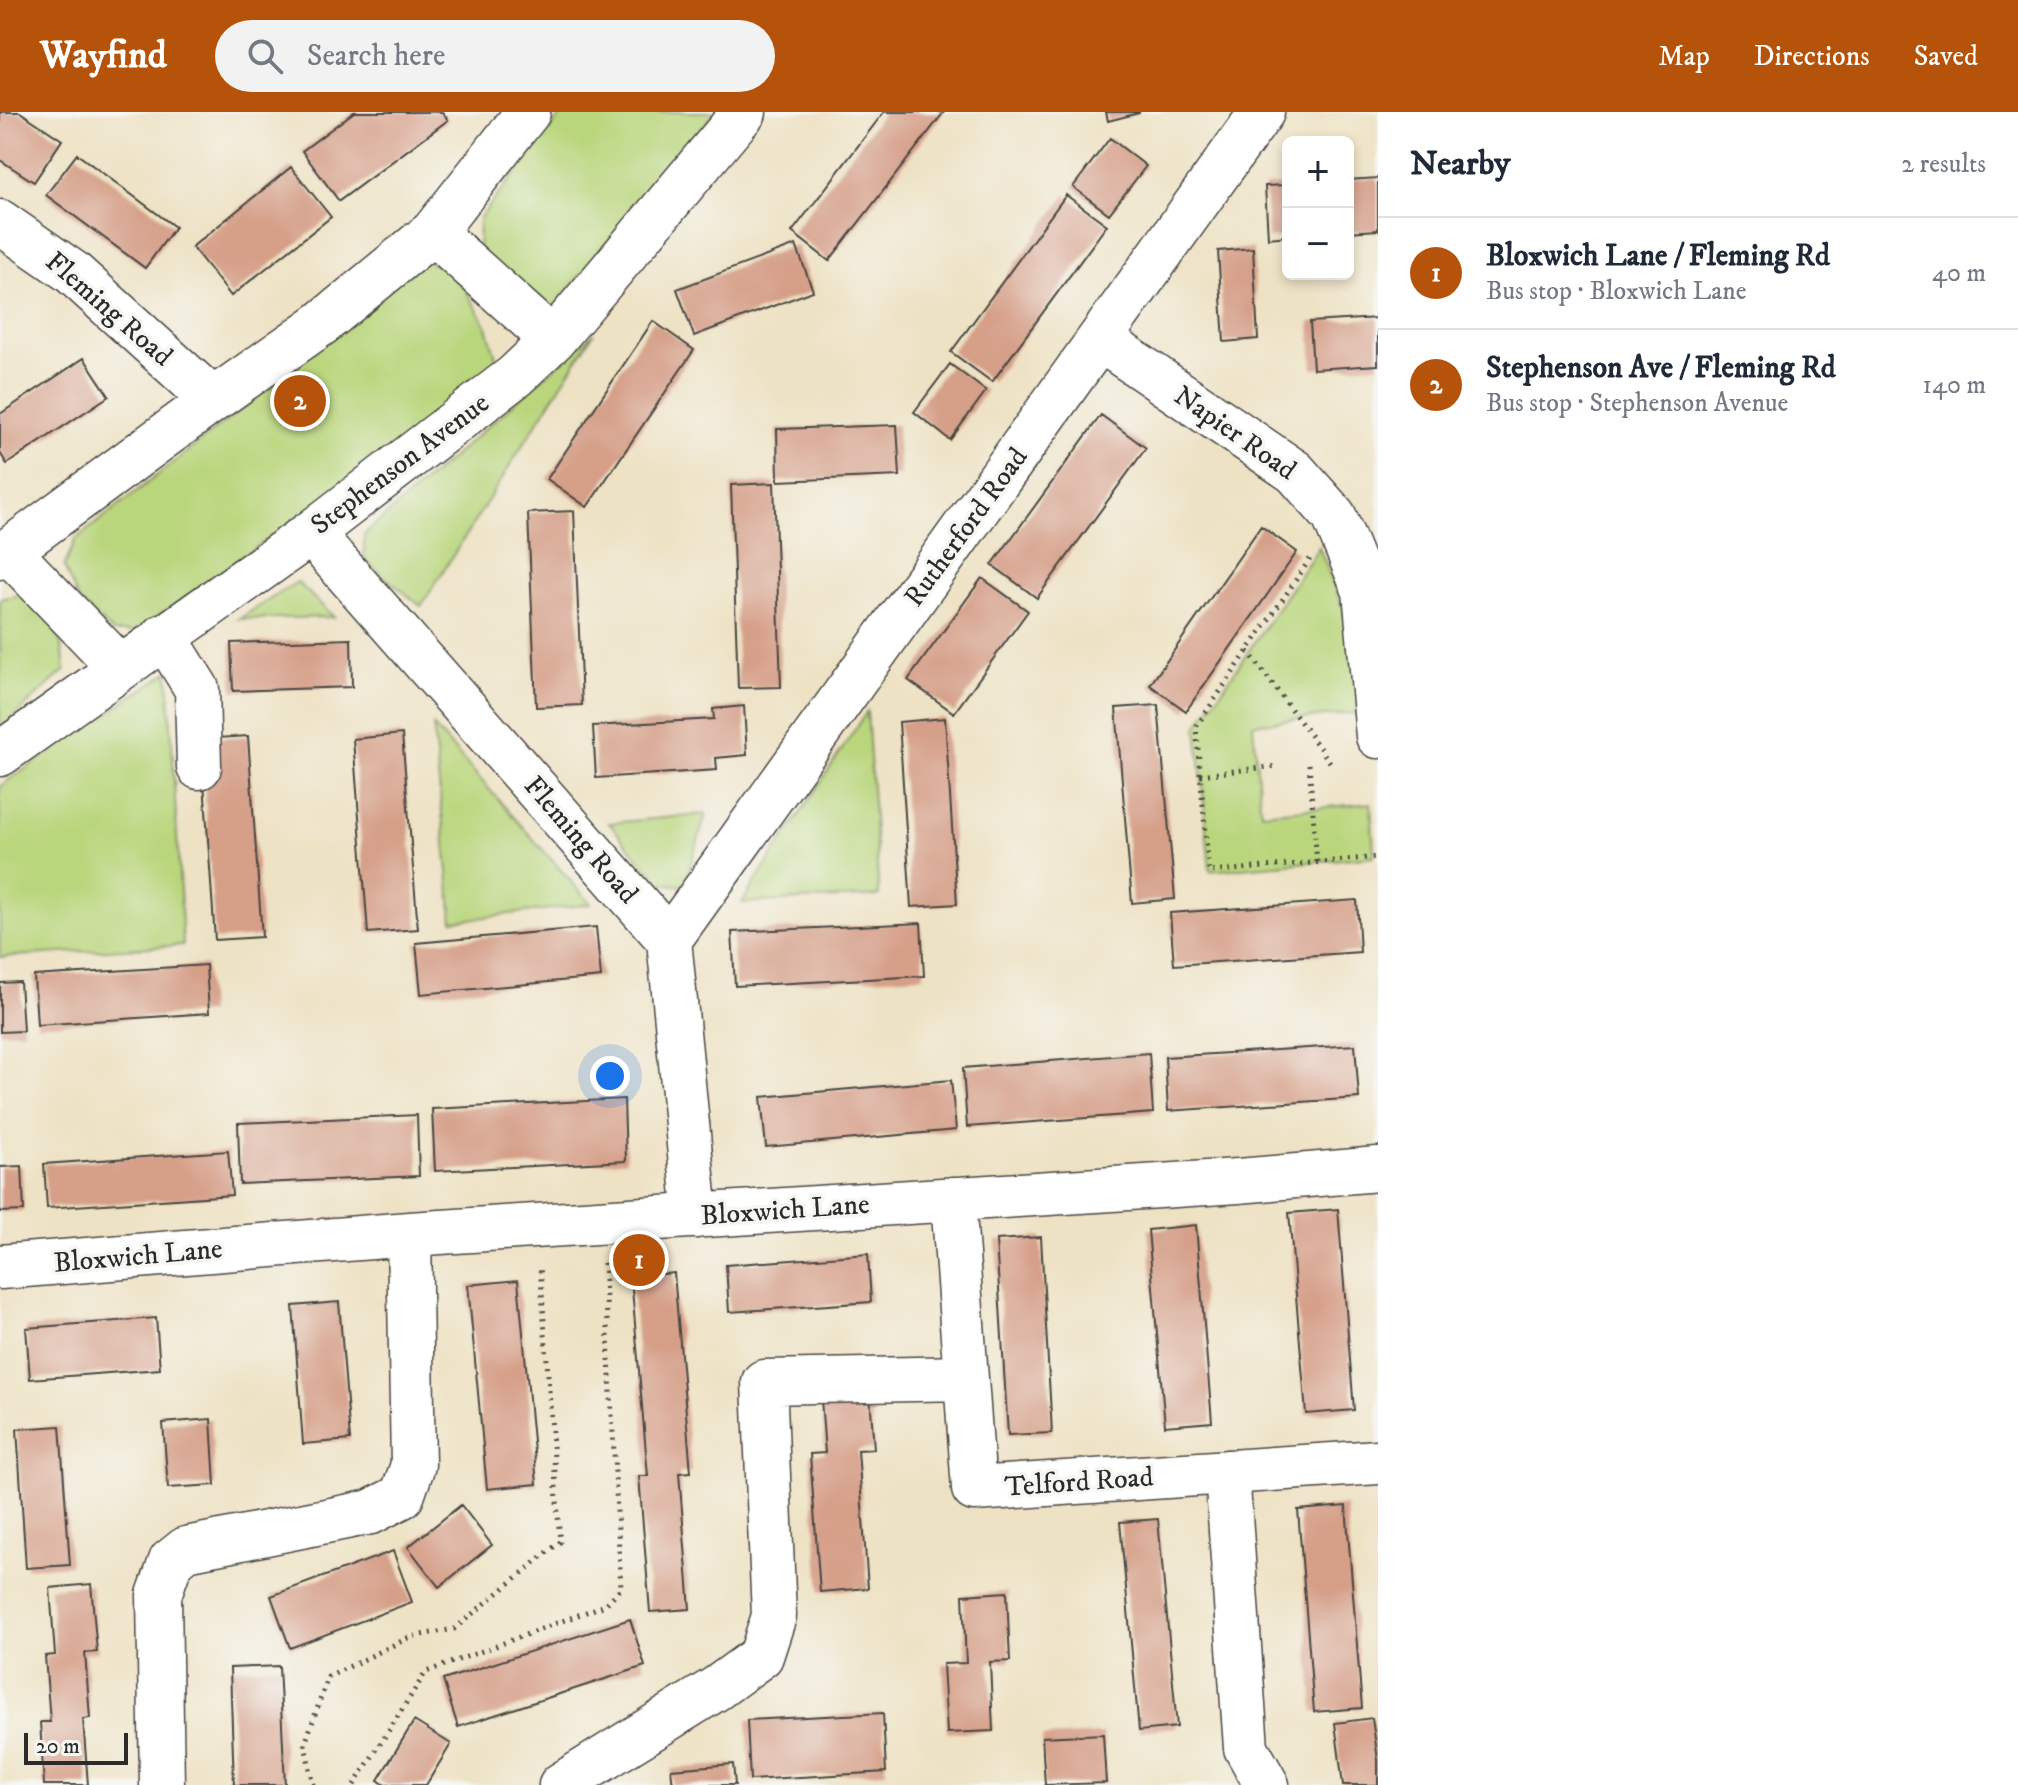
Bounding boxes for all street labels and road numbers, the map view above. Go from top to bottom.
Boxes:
street label: Fleming Road [38,244,180,374]
street label: Napier Road [1167,378,1303,488]
street label: Stephenson Avenue [304,386,496,542]
street label: Rutherford Road [896,441,1036,613]
street label: Fleming Road [516,769,646,911]
street label: Bloxwich Lane [699,1187,871,1233]
street label: Bloxwich Lane [52,1231,224,1281]
street label: Telford Road [1003,1459,1155,1505]

